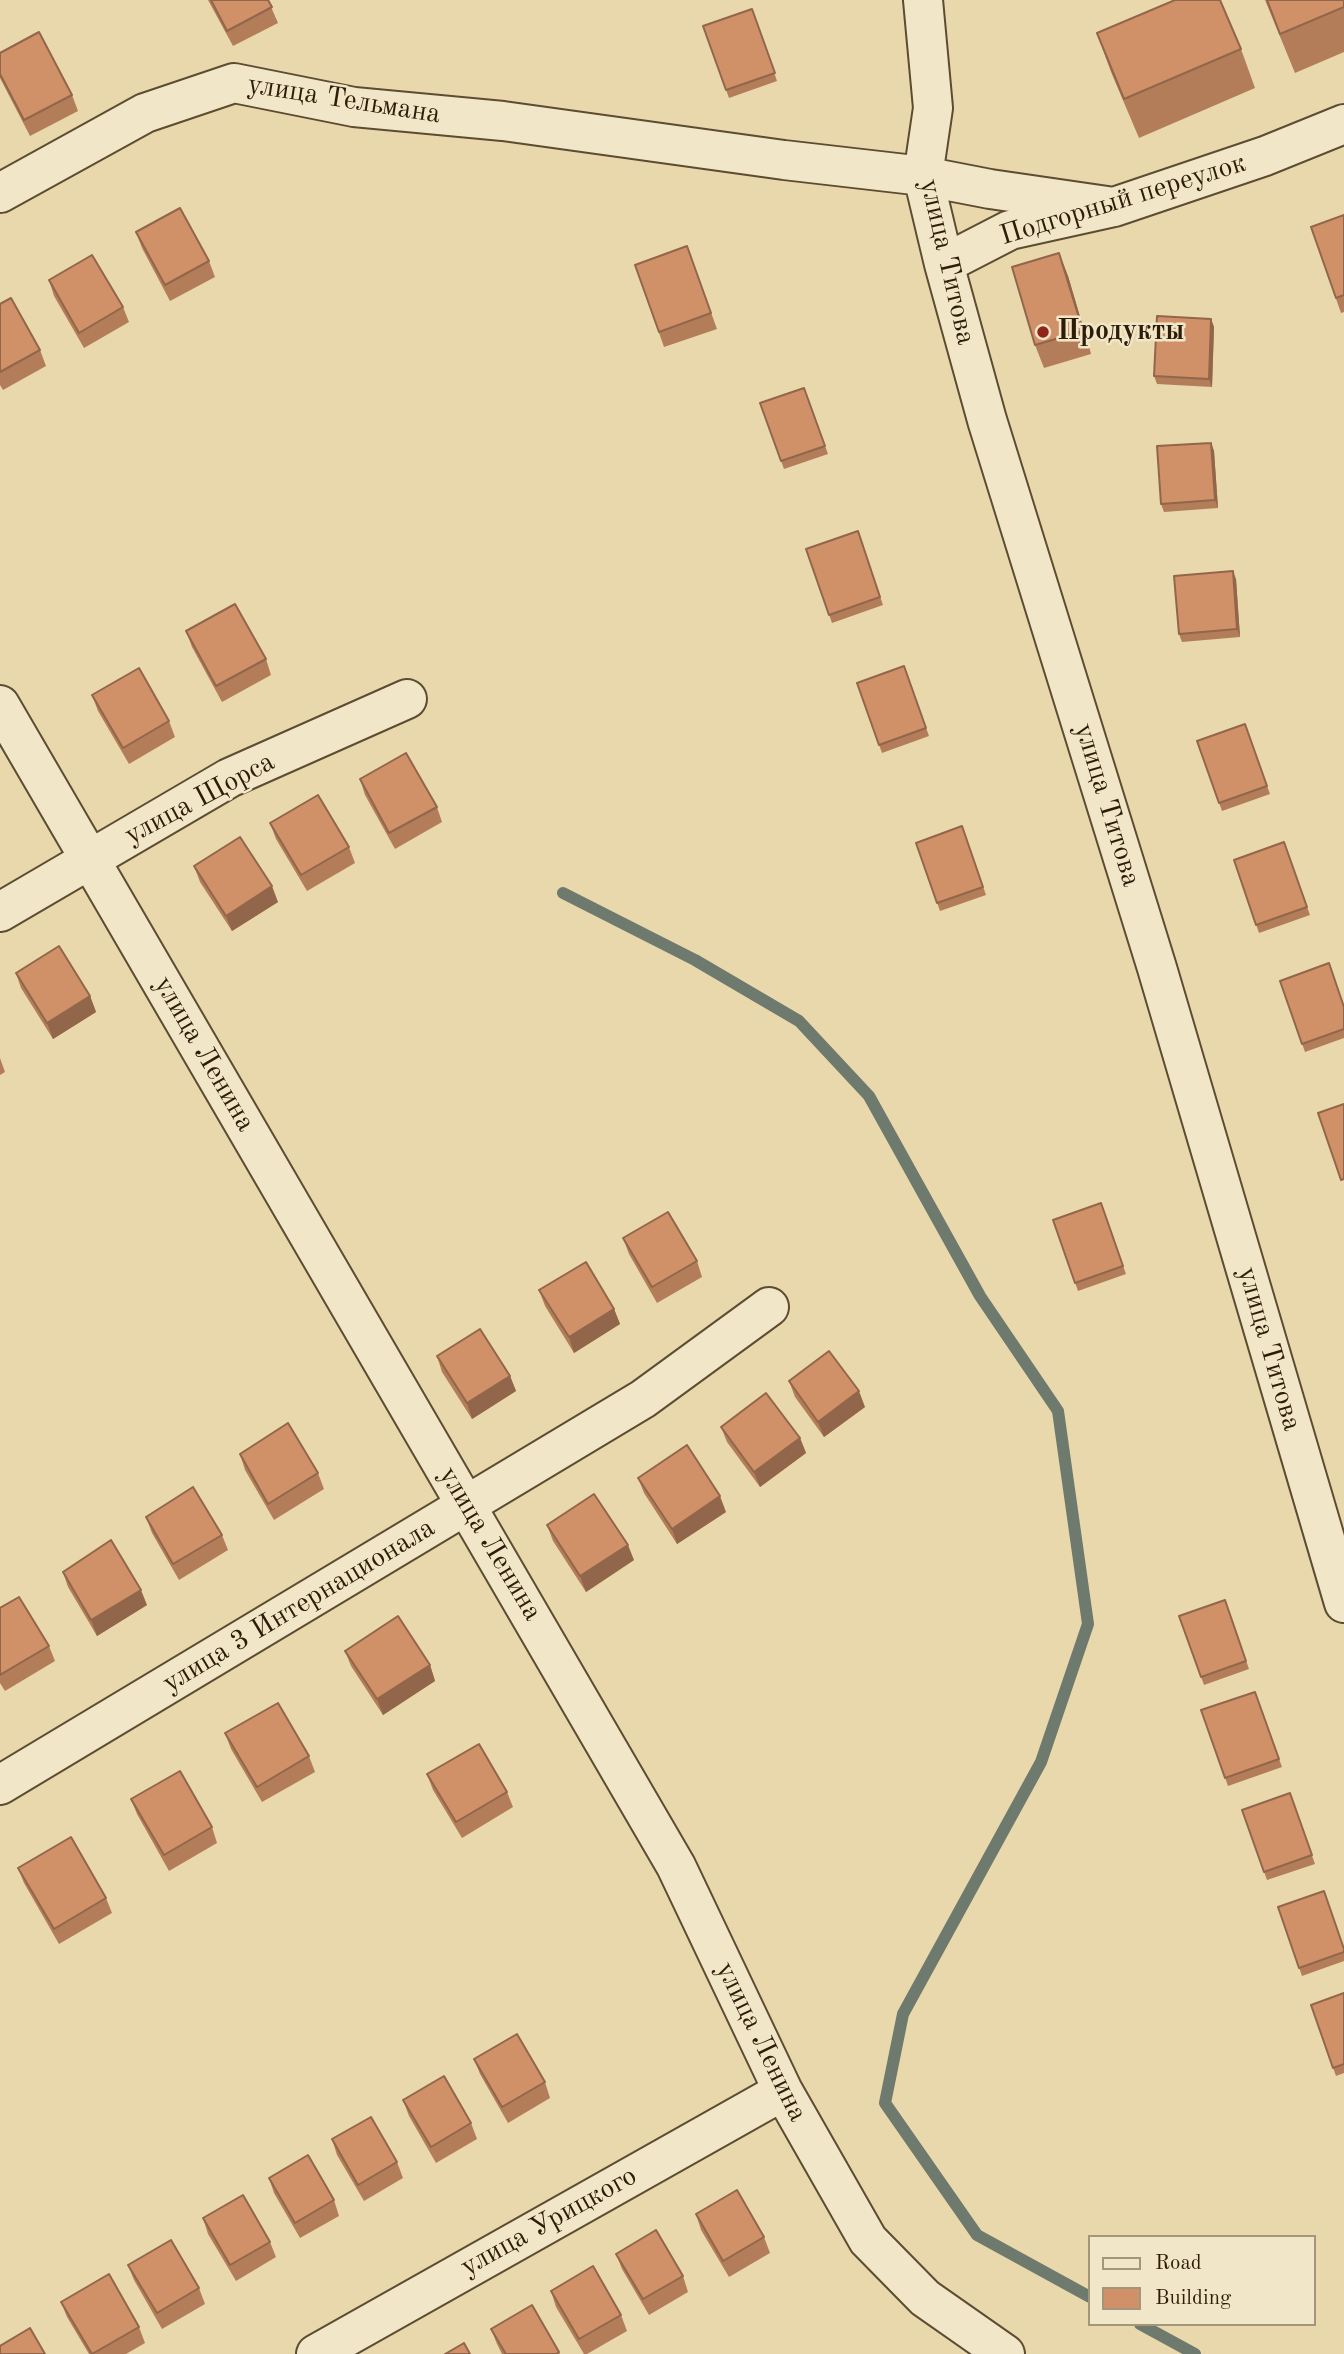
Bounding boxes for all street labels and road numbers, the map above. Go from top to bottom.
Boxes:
street label: улица Тельмана [245,68,443,132]
street label: Подгорный переулок [996,147,1250,253]
street label: улица Титова [912,176,982,348]
street label: улица Титова [1066,719,1148,891]
street label: улица Щорса [119,745,281,853]
street label: улица Ленина [146,970,262,1138]
street label: улица Титова [1230,1263,1308,1435]
street label: улица Ленина [431,1461,549,1627]
street label: улица 3 Интернационала [157,1511,441,1701]
street label: улица Ленина [708,1957,814,2127]
street label: улица Урицкого [455,2160,643,2284]

